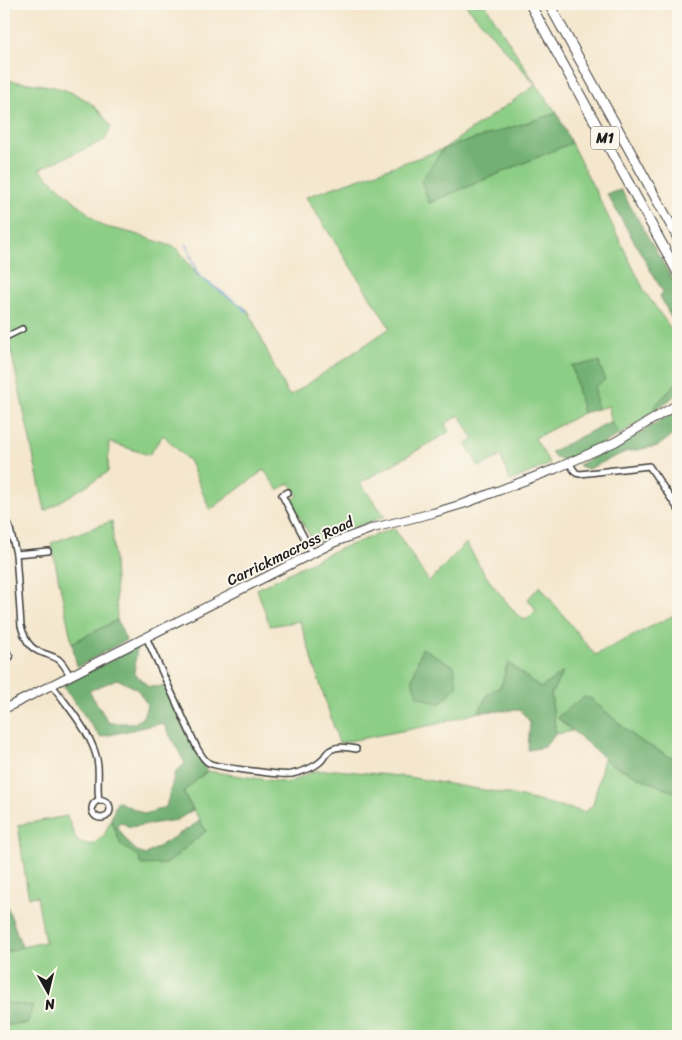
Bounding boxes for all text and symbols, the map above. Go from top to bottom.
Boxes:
road number: M1 [591,126,619,150]
street label: Carrickmacross Road [222,509,359,593]
north arrow [22,968,72,1018]
text: N [43,991,57,1017]

